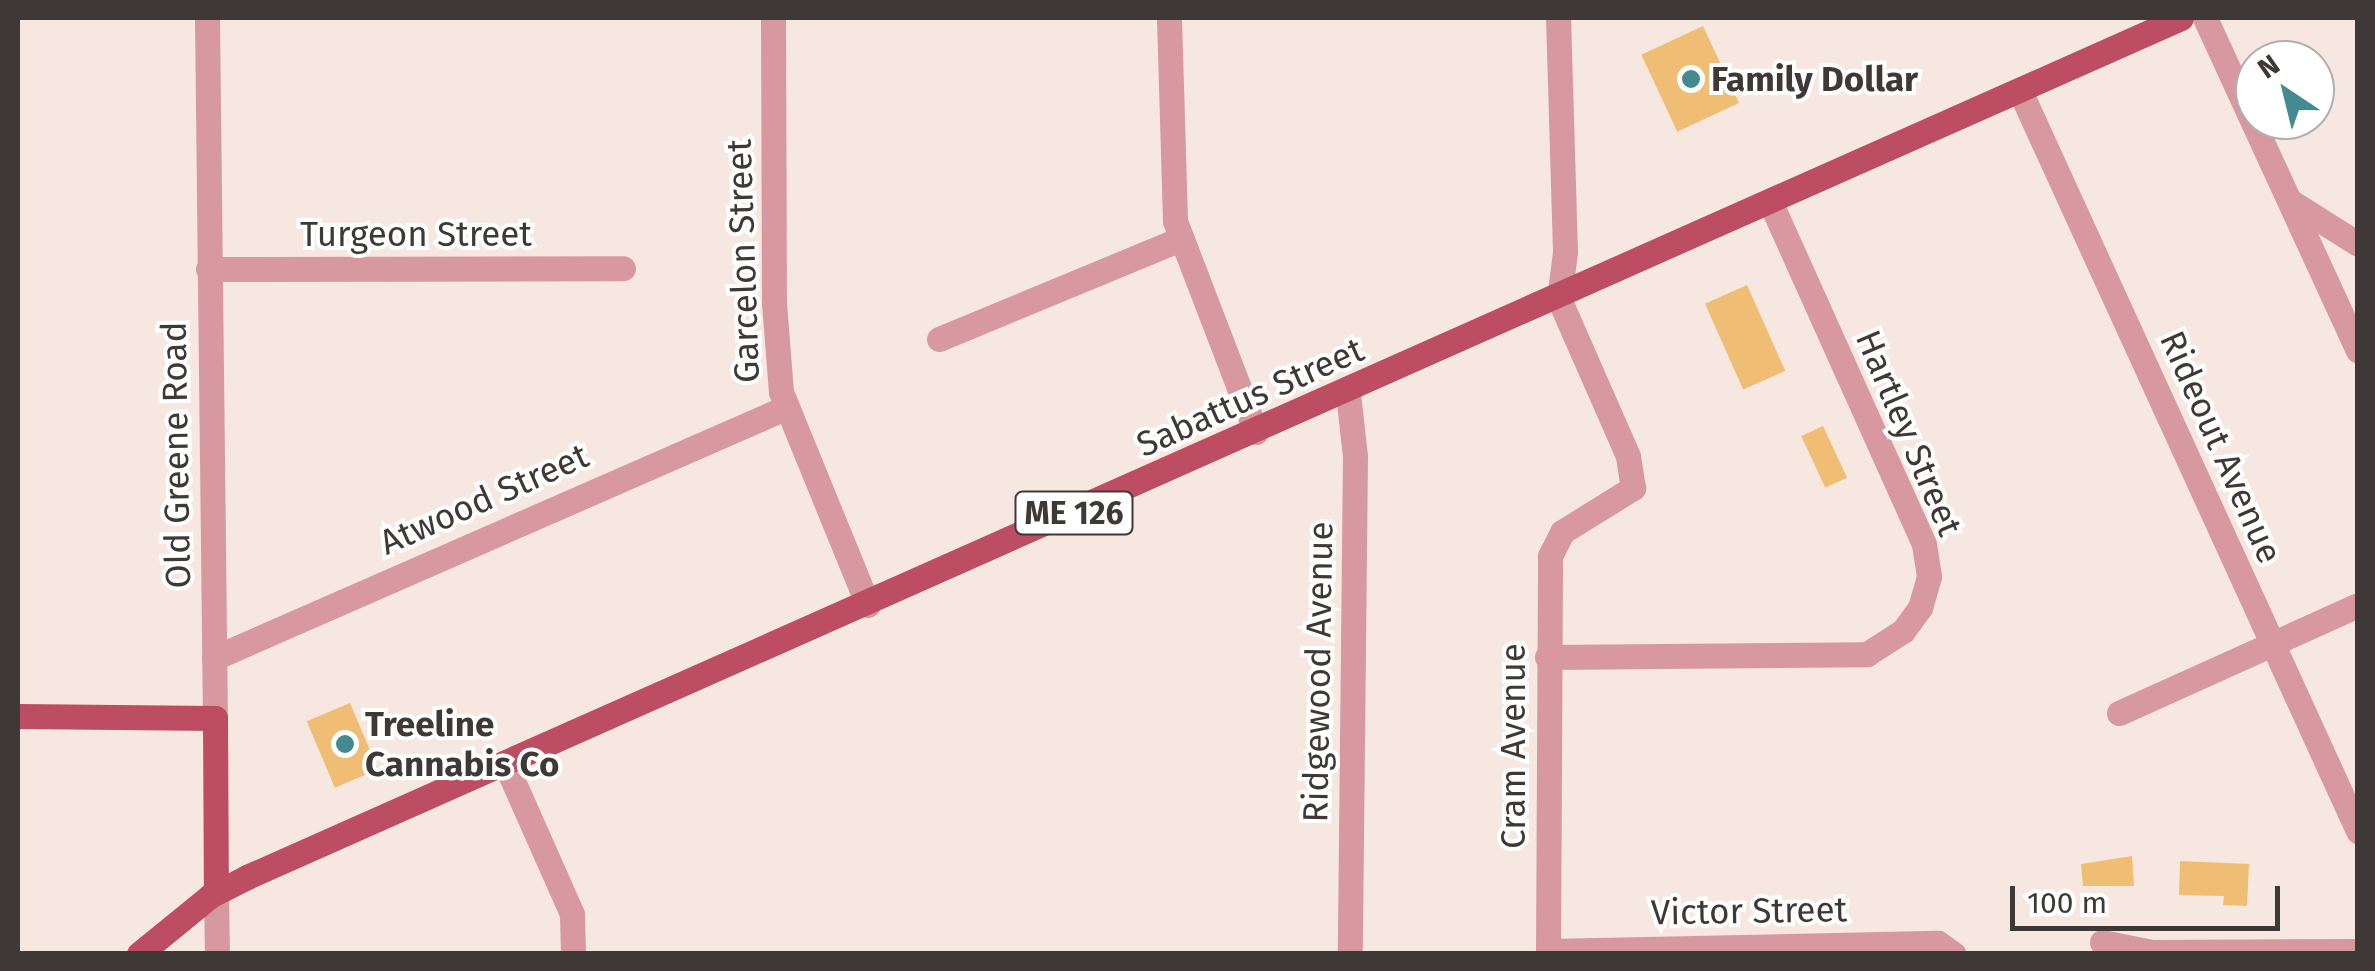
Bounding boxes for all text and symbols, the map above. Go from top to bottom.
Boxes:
north arrow [2235,40,2335,140]
text: N [2252,48,2286,86]
place label: Family Dollar [1711,58,1918,100]
marker: Family Dollar [1680,68,1702,90]
street label: Garcelon Street [718,138,768,384]
street label: Turgeon Street [300,213,532,255]
street label: Old Greene Road [153,321,199,589]
street label: Hartley Street [1847,324,1971,542]
street label: Rideout Avenue [2151,324,2291,570]
street label: Sabattus Street [1130,328,1370,466]
street label: Atwood Street [373,434,595,564]
road number: ME 126 [1014,486,1134,540]
street label: Ridgewood Avenue [1294,521,1342,823]
street label: Cram Avenue [1492,643,1534,849]
place label: Treeline Cannabis Co [365,703,559,785]
marker: Treeline Cannabis Co [334,733,356,755]
scale bar [2015,866,2285,928]
text: 100 m [2027,885,2107,921]
street label: Victor Street [1650,888,1848,934]

